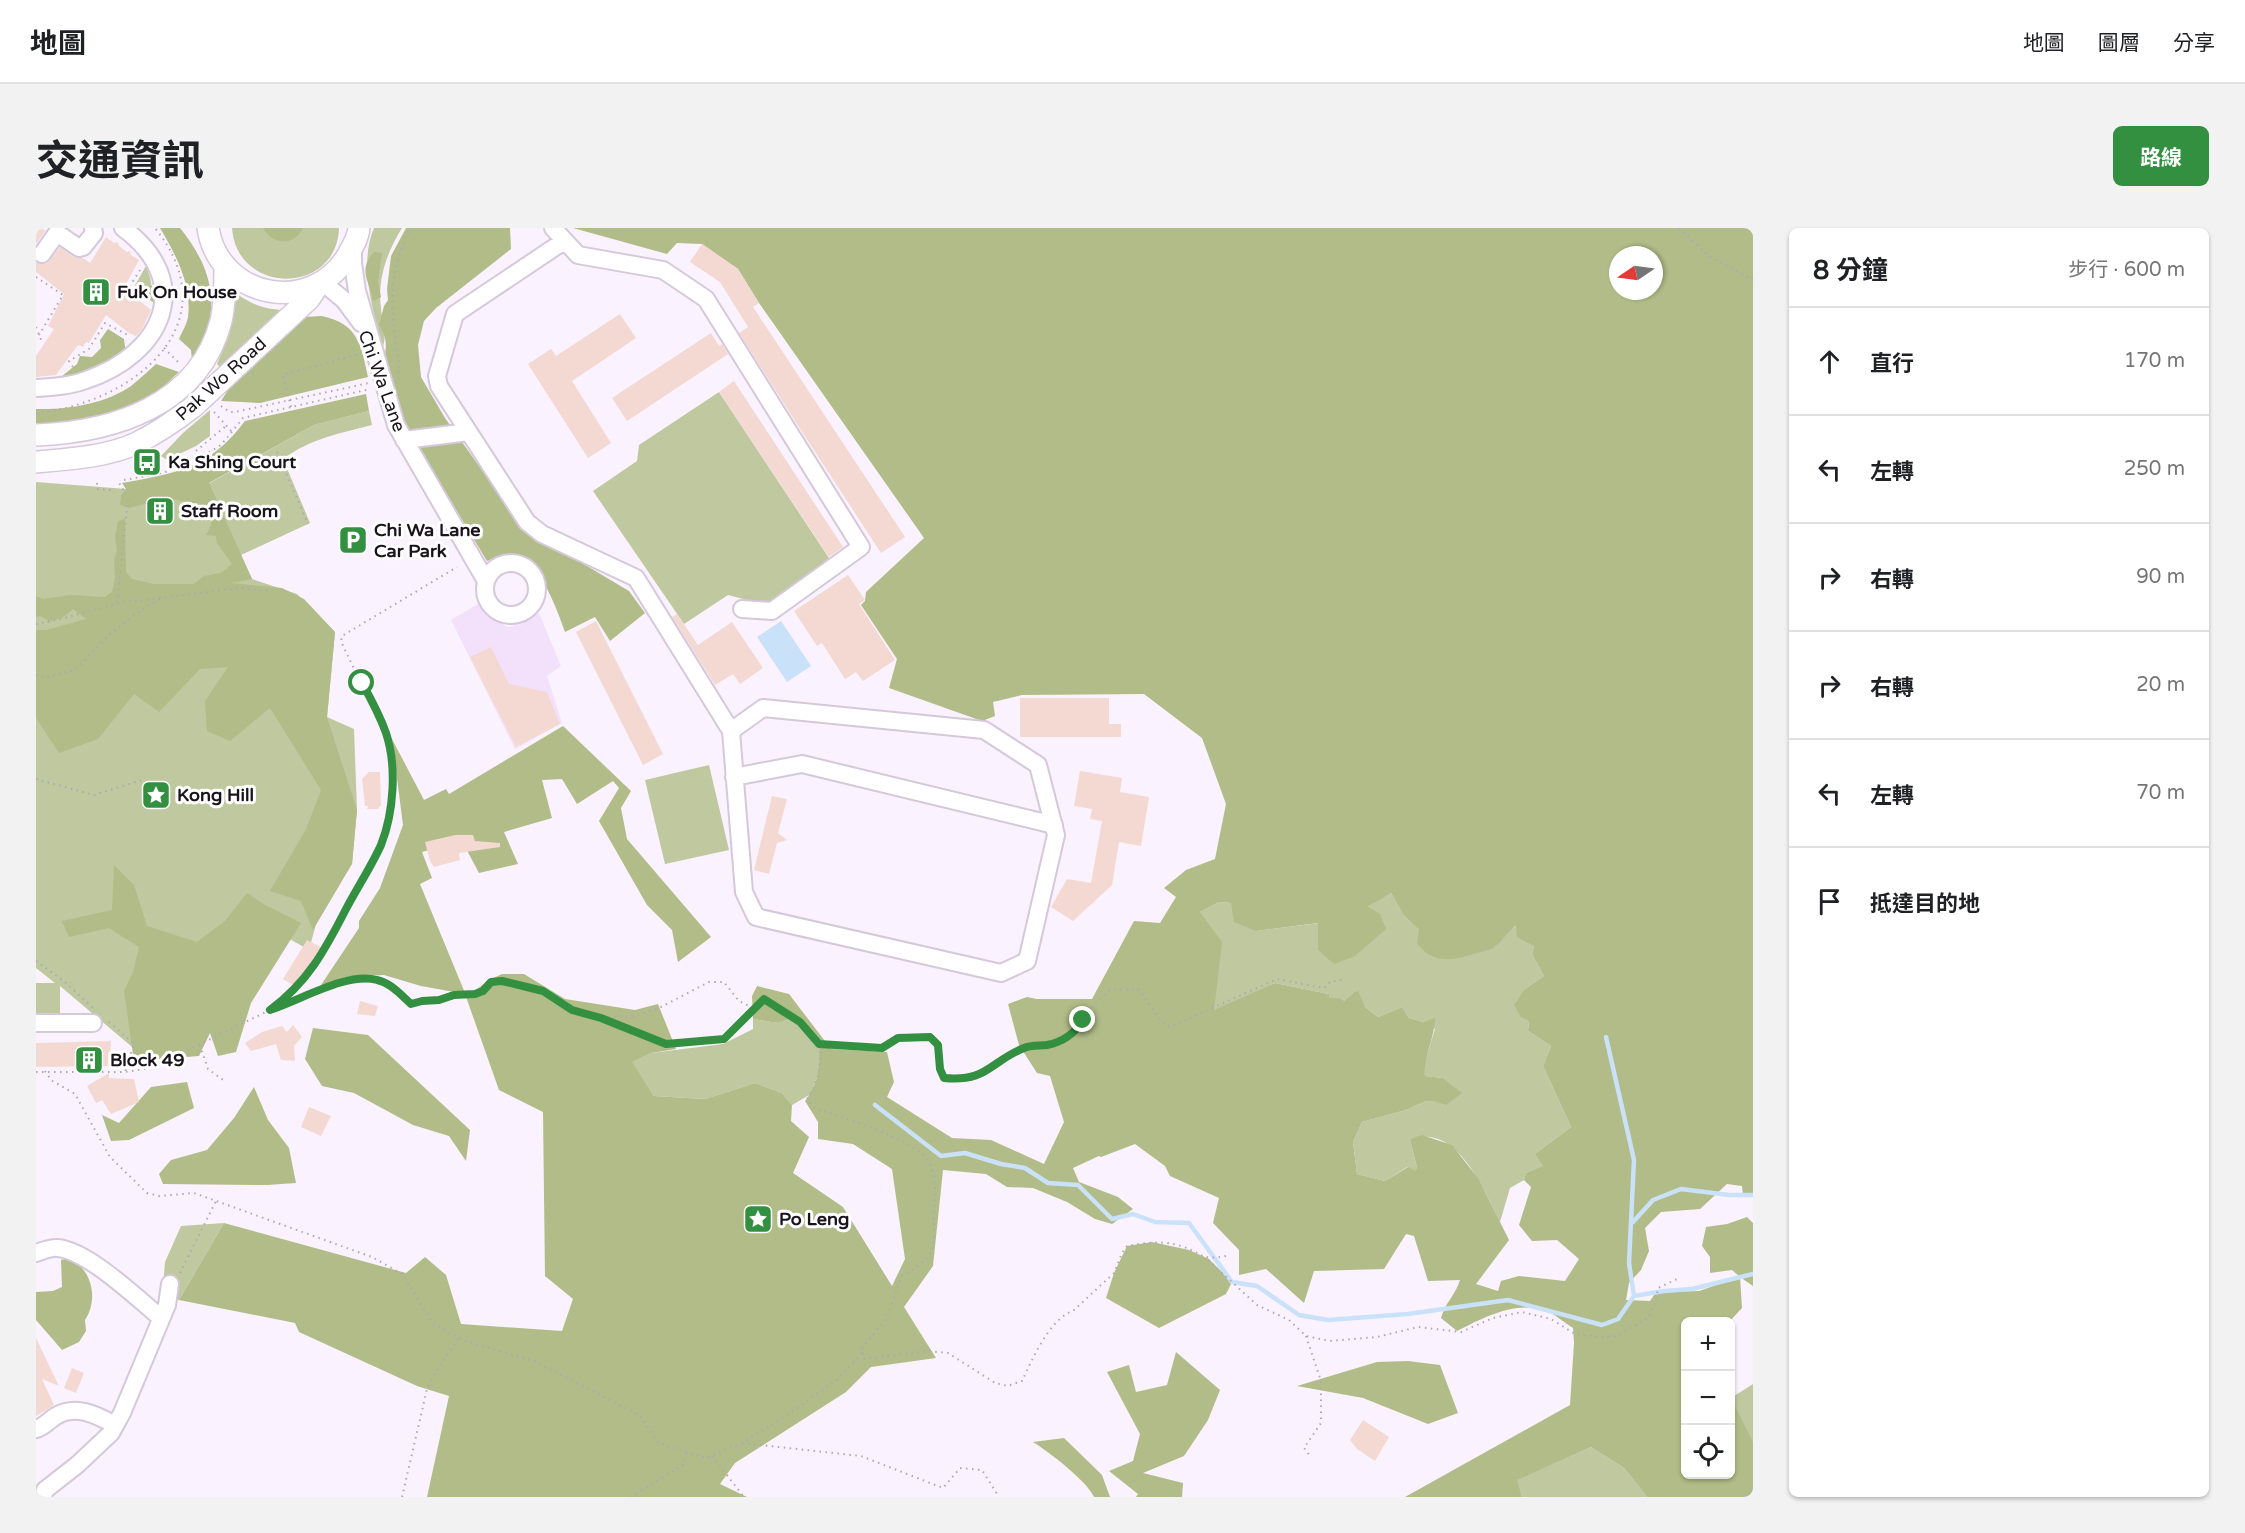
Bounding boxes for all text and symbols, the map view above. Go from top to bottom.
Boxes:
text: 地圖 [30,27,86,61]
text: 地圖 [2023,31,2065,56]
text: 圖層 [2098,31,2140,56]
text: 分享 [2173,31,2215,56]
button: 路線 [2113,126,2209,186]
text: 交通資訊 [36,136,204,187]
north arrow [1609,246,1663,300]
text: 8 分鐘 [1813,255,1888,286]
text: 步行 · 600 m [2068,258,2185,282]
building icon: Fuk On House [80,276,112,308]
place label: Fuk On House [117,281,237,303]
street label: Chi Wa Lane [353,327,411,435]
street label: Pak Wo Road [171,333,271,425]
icon: ahead [1813,345,1846,378]
text: 170 m [2124,349,2185,373]
text: 直行 [1870,351,1914,377]
bus stop icon: Ka Shing Court [131,446,163,478]
place label: Ka Shing Court [168,451,296,473]
icon: left [1813,453,1846,486]
text: 250 m [2124,457,2185,481]
text: 左轉 [1870,459,1914,485]
building icon: Staff Room [144,495,176,527]
place label: Staff Room [181,500,278,522]
place label: Chi Wa Lane Car Park [374,519,481,562]
parking icon: Chi Wa Lane Car Park [337,524,369,556]
icon: right [1813,561,1846,594]
text: 90 m [2136,565,2185,589]
text: 右轉 [1870,567,1914,593]
route start [348,669,374,695]
icon: right [1813,669,1846,702]
text: 20 m [2136,673,2185,697]
text: 右轉 [1870,675,1914,701]
icon: left [1813,777,1846,810]
place icon: Kong Hill [140,779,172,811]
text: 70 m [2136,781,2185,805]
text: 左轉 [1870,783,1914,809]
place label: Kong Hill [177,784,254,806]
icon: arrive [1813,885,1846,918]
text: 抵達目的地 [1870,891,1980,917]
route end [1069,1006,1095,1032]
building icon: Block 49 [73,1044,105,1076]
place label: Block 49 [110,1049,184,1071]
place icon: Po Leng [742,1203,774,1235]
place label: Po Leng [779,1208,849,1230]
map controls [1681,1317,1735,1479]
button: + [1681,1317,1735,1371]
button: − [1681,1371,1735,1425]
button: locate [1681,1425,1735,1479]

